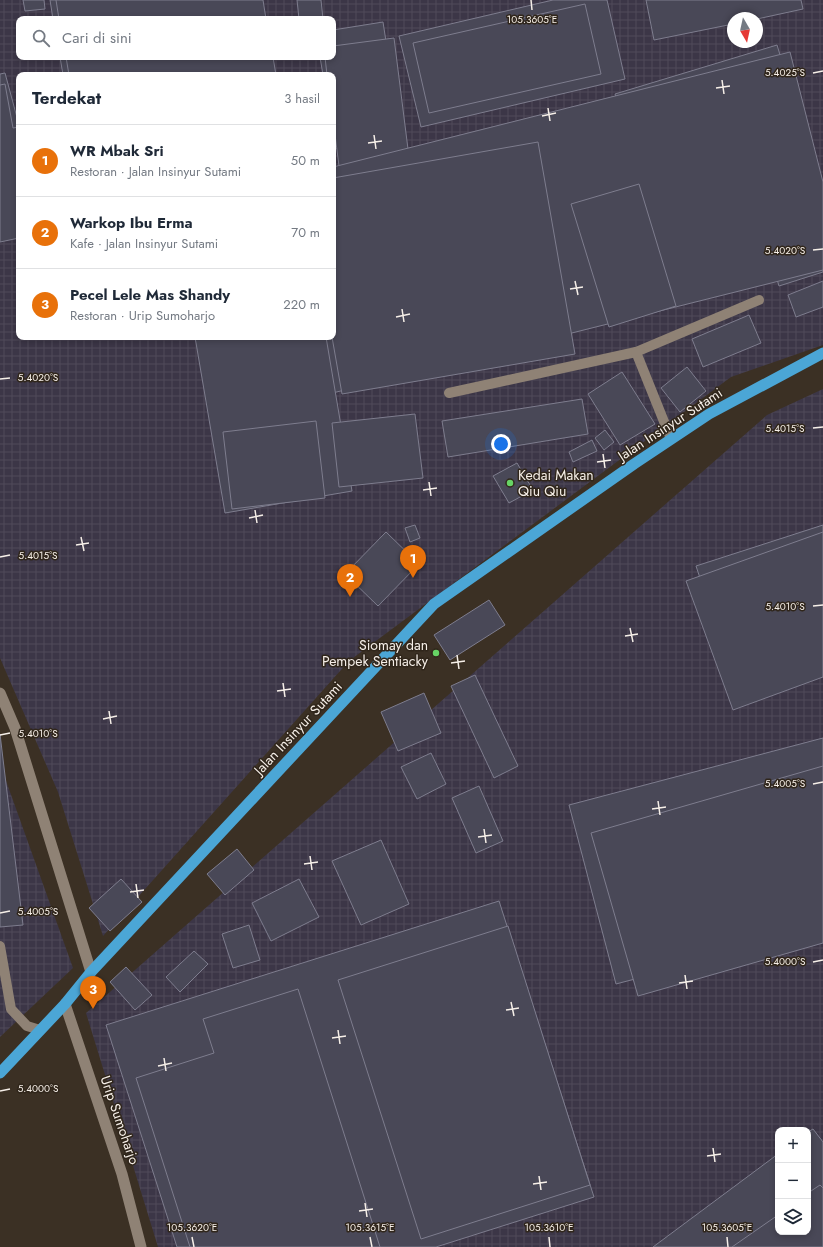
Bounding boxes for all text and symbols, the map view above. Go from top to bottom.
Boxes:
text: 105.3605°E [507,12,557,27]
north arrow [727,12,763,48]
search box [16,16,336,60]
icon: search [30,27,52,49]
text: Cari di sini [62,27,132,49]
text: 5.4025°S [765,65,806,80]
text: Terdekat [32,86,101,110]
text: 3 hasil [284,89,320,108]
text: WR Mbak Sri [70,140,164,162]
text: 1 [42,151,48,170]
text: 50 m [291,151,320,170]
text: Restoran · Jalan Insinyur Sutami [70,162,241,181]
text: Warkop Ibu Erma [70,212,193,234]
text: 2 [41,223,49,242]
text: 70 m [291,223,320,242]
text: Kafe · Jalan Insinyur Sutami [70,234,218,253]
text: 5.4020°S [765,243,806,258]
text: Pecel Lele Mas Shandy [70,284,230,306]
text: 3 [41,295,49,314]
text: 220 m [283,295,320,314]
text: Restoran · Urip Sumoharjo [70,306,215,325]
text: 5.4020°S [18,370,59,385]
street label: Jalan Insinyur Sutami [612,383,726,466]
text: 5.4015°S [766,421,805,436]
your location [491,434,511,454]
place label: Kedai Makan Qiu Qiu [518,465,594,501]
marker: Kedai Makan Qiu Qiu [505,478,515,488]
pin: 1 [400,545,426,578]
text: 5.4015°S [19,548,58,563]
pin: 2 [337,564,363,597]
text: 5.4010°S [765,599,805,614]
place label: Siomay dan Pempek Sentiacky [322,635,429,671]
marker: Siomay dan Pempek Sentiacky [431,648,441,658]
street label: Jalan Insinyur Sutami [248,677,347,781]
text: 5.4010°S [18,726,58,741]
text: 5.4005°S [765,776,806,791]
text: 5.4005°S [18,904,59,919]
text: 5.4000°S [765,954,806,969]
pin: 3 [80,976,106,1009]
street label: Urip Sumoharjo [95,1073,145,1168]
text: 5.4000°S [18,1081,59,1096]
map controls [775,1127,811,1235]
button: + [775,1127,811,1163]
button: − [775,1163,811,1199]
button: layers [775,1199,811,1235]
text: 105.3620°E [167,1220,217,1235]
text: 105.3615°E [346,1220,394,1235]
text: 105.3610°E [524,1220,574,1235]
text: 105.3605°E [702,1220,752,1235]

